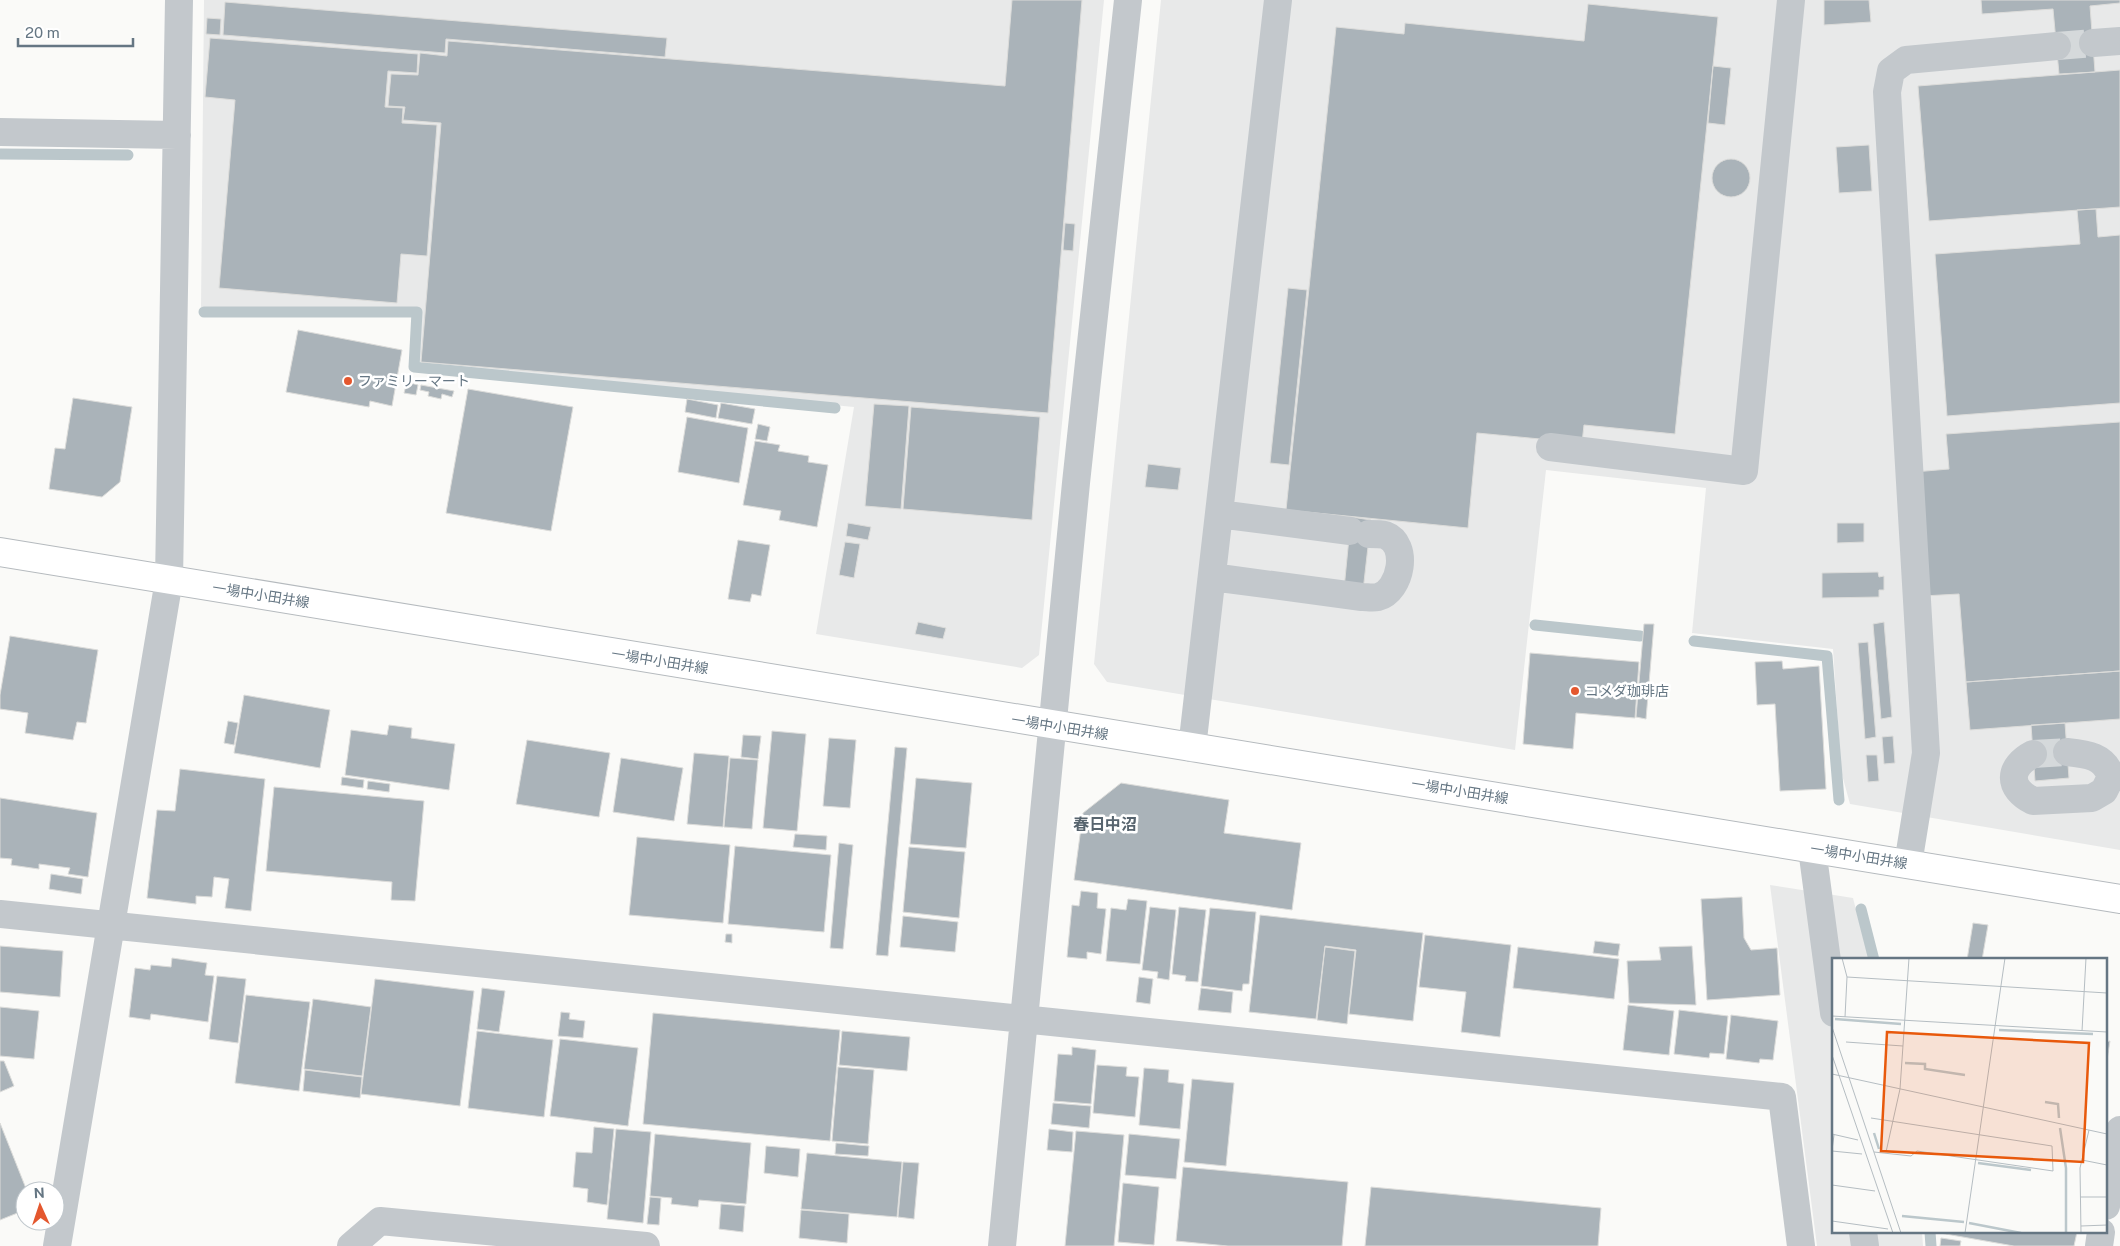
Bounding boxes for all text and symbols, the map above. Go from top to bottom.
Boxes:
scale bar [18,15,132,47]
text: 20 m [25,24,60,41]
place label: ファミリーマート [358,373,470,389]
marker: ファミリーマート [342,375,354,387]
street label: 一場中小田井線 [211,579,311,611]
street label: 一場中小田井線 [610,645,710,677]
place label: コメダ珈琲店 [1585,683,1669,699]
marker: コメダ珈琲店 [1569,685,1581,697]
street label: 一場中小田井線 [1010,711,1110,743]
street label: 一場中小田井線 [1410,775,1510,807]
district label: 春日中沼 [1073,815,1137,834]
street label: 一場中小田井線 [1809,840,1909,872]
inset map [1832,958,2108,1234]
north arrow [15,1181,65,1231]
text: N [33,1185,45,1201]

